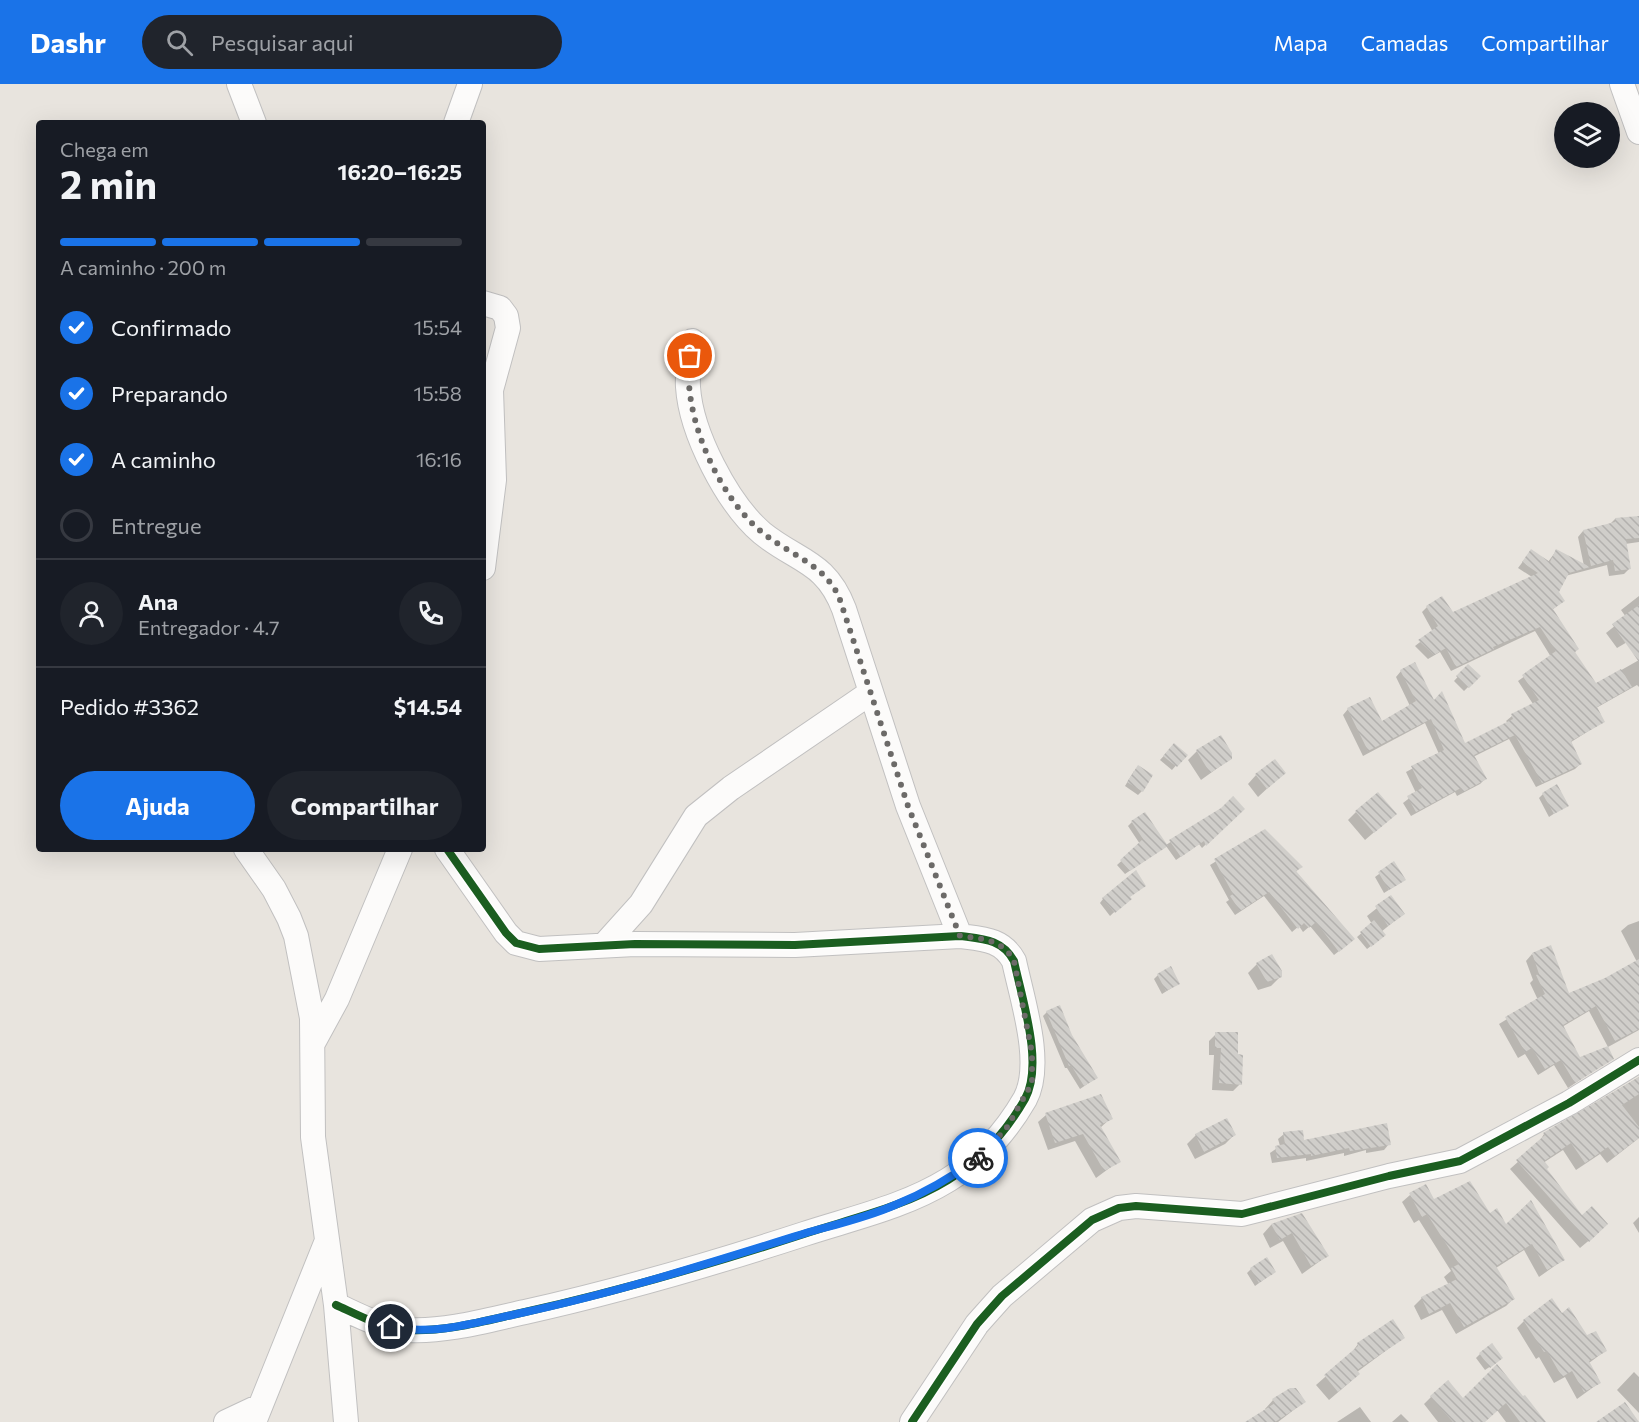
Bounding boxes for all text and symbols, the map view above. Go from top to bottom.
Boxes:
search box [142,15,562,69]
text: Dashr [30,25,106,59]
icon: search [163,26,196,59]
text: Pesquisar aqui [211,29,354,56]
text: Mapa [1274,30,1328,55]
text: Camadas [1361,30,1448,55]
text: Compartilhar [1481,30,1609,55]
map controls [1554,102,1620,168]
button: layers [1554,102,1620,168]
text: Chega em [60,137,149,161]
text: 16:20–16:25 [337,158,462,185]
text: 2 min [60,159,157,207]
text: A caminho · 200 m [60,255,226,279]
icon: check [60,311,93,344]
text: Confirmado [111,314,232,341]
text: 15:54 [414,315,462,339]
pin [664,330,715,381]
icon: bag [673,339,706,372]
icon: check [60,377,93,410]
text: Preparando [111,380,228,407]
text: 15:58 [414,381,462,405]
icon: check [60,443,93,476]
text: A caminho [111,446,216,473]
text: 16:16 [416,447,462,471]
text: Entregue [111,512,202,539]
button: person [60,582,123,645]
button: phone [399,582,462,645]
text: Ana [138,588,178,615]
text: Entregador · 4.7 [138,615,280,639]
text: Pedido #3362 [60,693,199,720]
text: $14.54 [394,693,462,720]
button: Ajuda [60,771,255,840]
button: Compartilhar [267,771,462,840]
courier [948,1128,1008,1188]
icon: bike [962,1142,995,1175]
pin [365,1301,416,1352]
icon: home [374,1310,407,1343]

